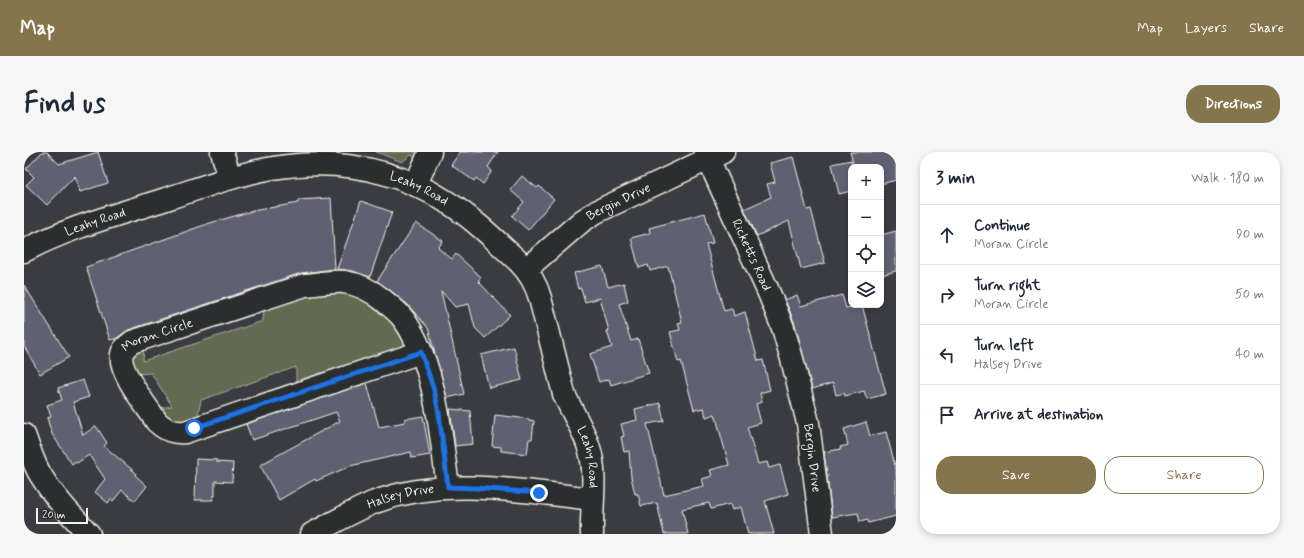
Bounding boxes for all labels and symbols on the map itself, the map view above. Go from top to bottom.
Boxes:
street label: Leahy Road [387,167,452,209]
street label: Bergin Drive [583,179,653,225]
street label: Leahy Road [62,204,128,240]
street label: Ricketts Road [728,216,775,294]
street label: Moran Circle [118,314,195,356]
route start [185,419,203,437]
street label: Leahy Road [573,423,602,488]
street label: Bergin Drive [800,423,825,493]
street label: Halsey Drive [364,480,435,513]
route end [530,484,548,502]
scale bar [36,506,88,525]

